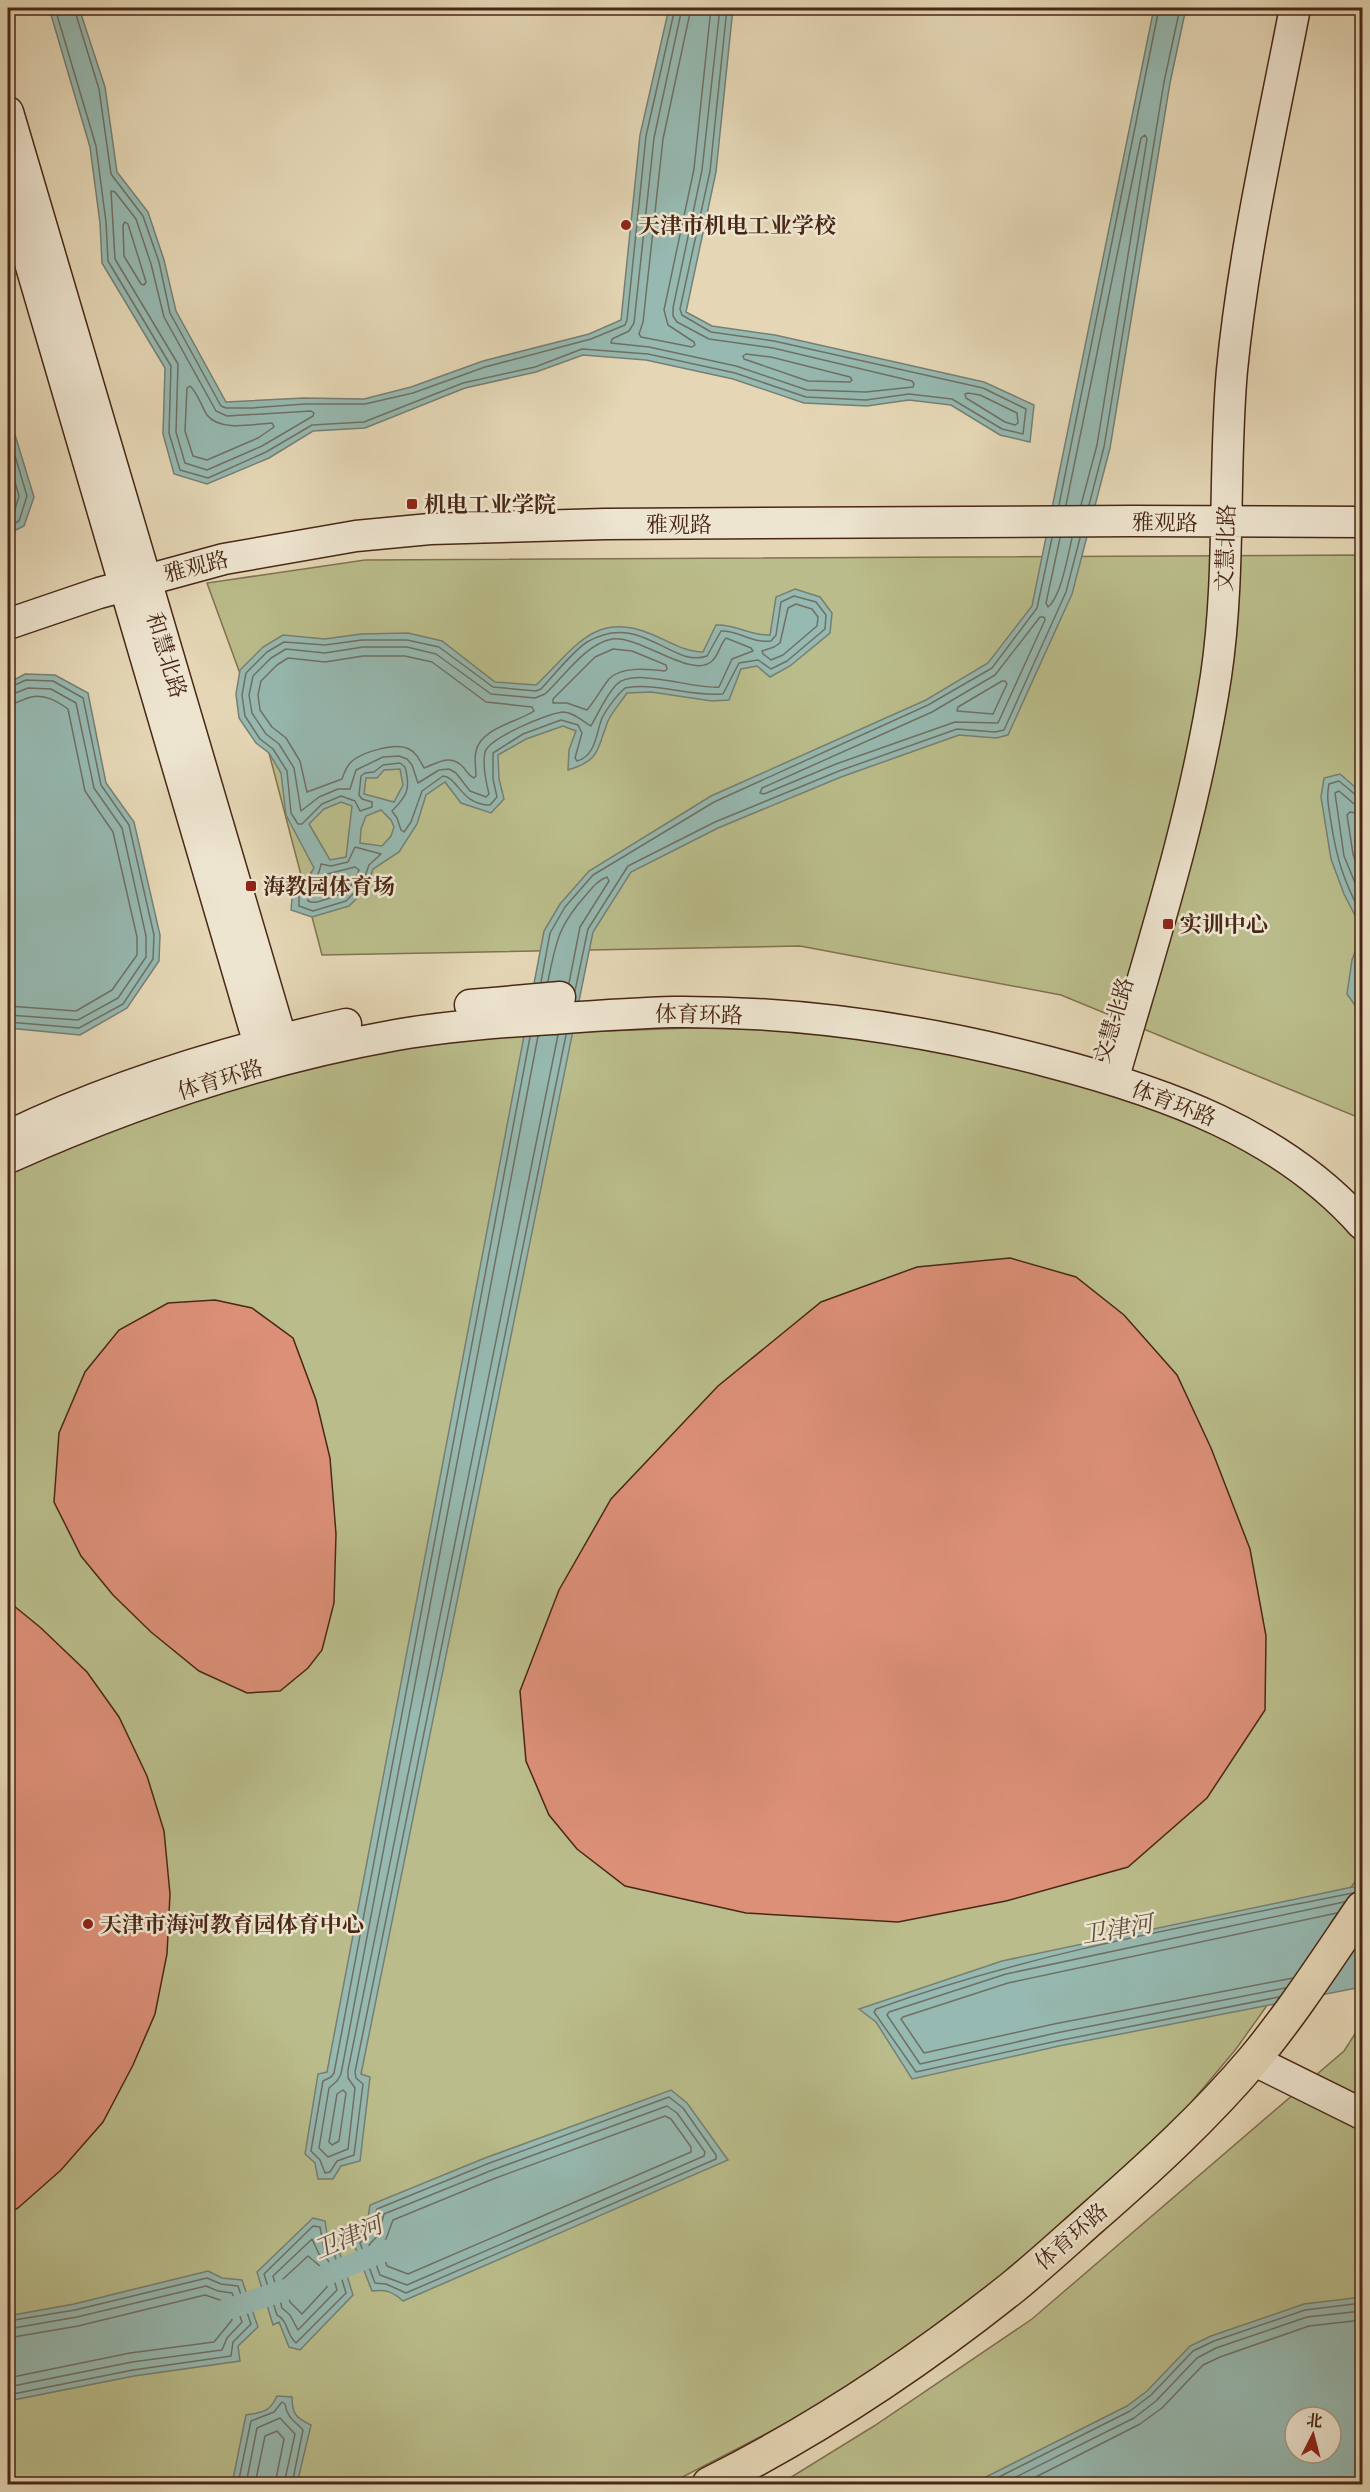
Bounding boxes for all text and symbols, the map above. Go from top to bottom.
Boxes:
place label: 天津市机电工业学校 [638,209,836,241]
marker: 天津市机电工业学校 [619,218,633,232]
place label: 机电工业学院 [424,488,556,520]
marker: 机电工业学院 [405,497,419,511]
street label: 文慧北路 [1207,503,1243,593]
street label: 雅观路 [1132,505,1198,539]
street label: 雅观路 [646,508,712,540]
street label: 雅观路 [160,542,232,590]
street label: 和慧北路 [139,608,195,702]
place label: 海教园体育场 [263,870,395,902]
marker: 海教园体育场 [244,879,258,893]
place label: 实训中心 [1180,908,1268,940]
marker: 实训中心 [1161,917,1175,931]
street label: 文慧北路 [1085,973,1141,1067]
street label: 体育环路 [655,997,743,1031]
street label: 体育环路 [173,1051,267,1107]
street label: 体育环路 [1127,1072,1221,1134]
water label: 卫津河 [1079,1905,1159,1952]
place label: 天津市海河教育园体育中心 [100,1908,364,1940]
marker: 天津市海河教育园体育中心 [81,1917,95,1931]
street label: 体育环路 [1027,2195,1115,2277]
water label: 卫津河 [308,2205,392,2267]
north arrow [1283,2405,1343,2465]
text: 北 [1305,2407,1324,2433]

